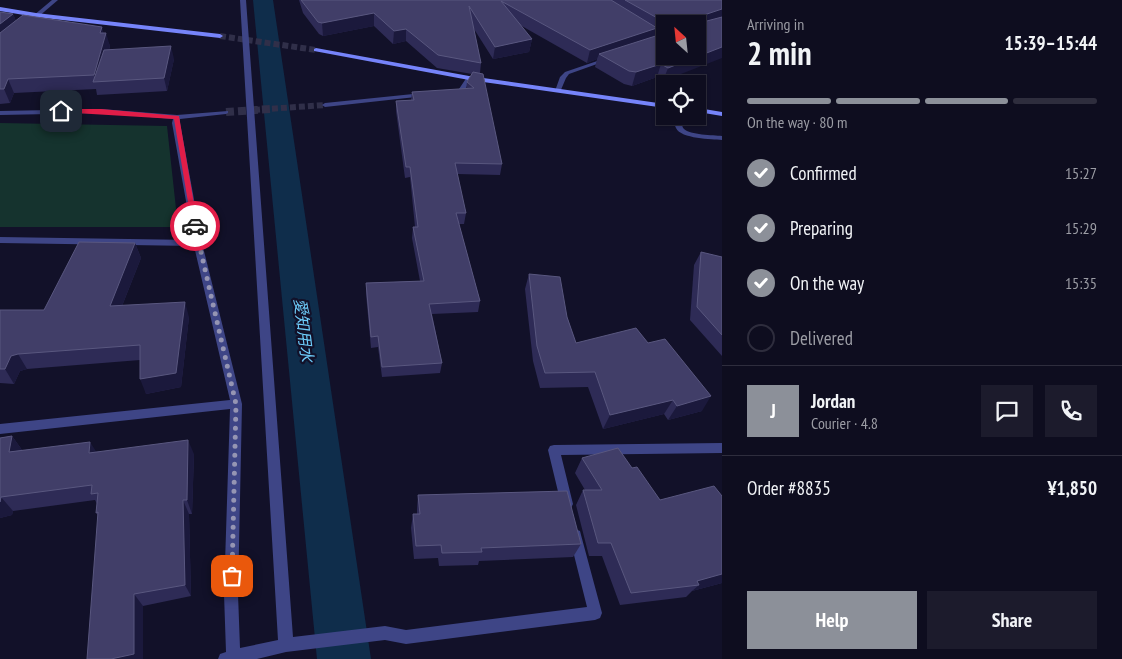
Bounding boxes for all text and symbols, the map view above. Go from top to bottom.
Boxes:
text: Arriving in [747,14,804,34]
north arrow [656,15,706,65]
map controls [656,15,706,125]
text: 15:39–15:44 [1004,31,1097,55]
text: 2 min [747,32,812,74]
button: locate [656,75,706,125]
pin [40,90,82,132]
icon: home [47,97,75,125]
text: On the way · 80 m [747,112,847,132]
icon: check [747,159,775,187]
text: Confirmed [790,161,857,185]
text: 15:27 [1065,163,1097,183]
courier [170,201,220,251]
icon: car [181,212,209,240]
icon: check [747,214,775,242]
text: Preparing [790,216,853,240]
text: 15:29 [1065,218,1097,238]
icon: check [747,269,775,297]
text: On the way [790,271,864,295]
text: 15:35 [1065,273,1097,293]
water label: 愛知用水 [290,297,318,365]
text: Delivered [790,326,853,350]
button: chat [981,385,1033,437]
button: phone [1045,385,1097,437]
text: Jordan [811,389,855,413]
text: J [770,399,776,423]
text: Courier · 4.8 [811,413,878,433]
text: Order #8835 [747,476,831,500]
text: ¥1,850 [1047,476,1097,500]
pin [211,555,253,597]
icon: bag [218,562,246,590]
button: Help [747,591,917,649]
button: Share [927,591,1097,649]

